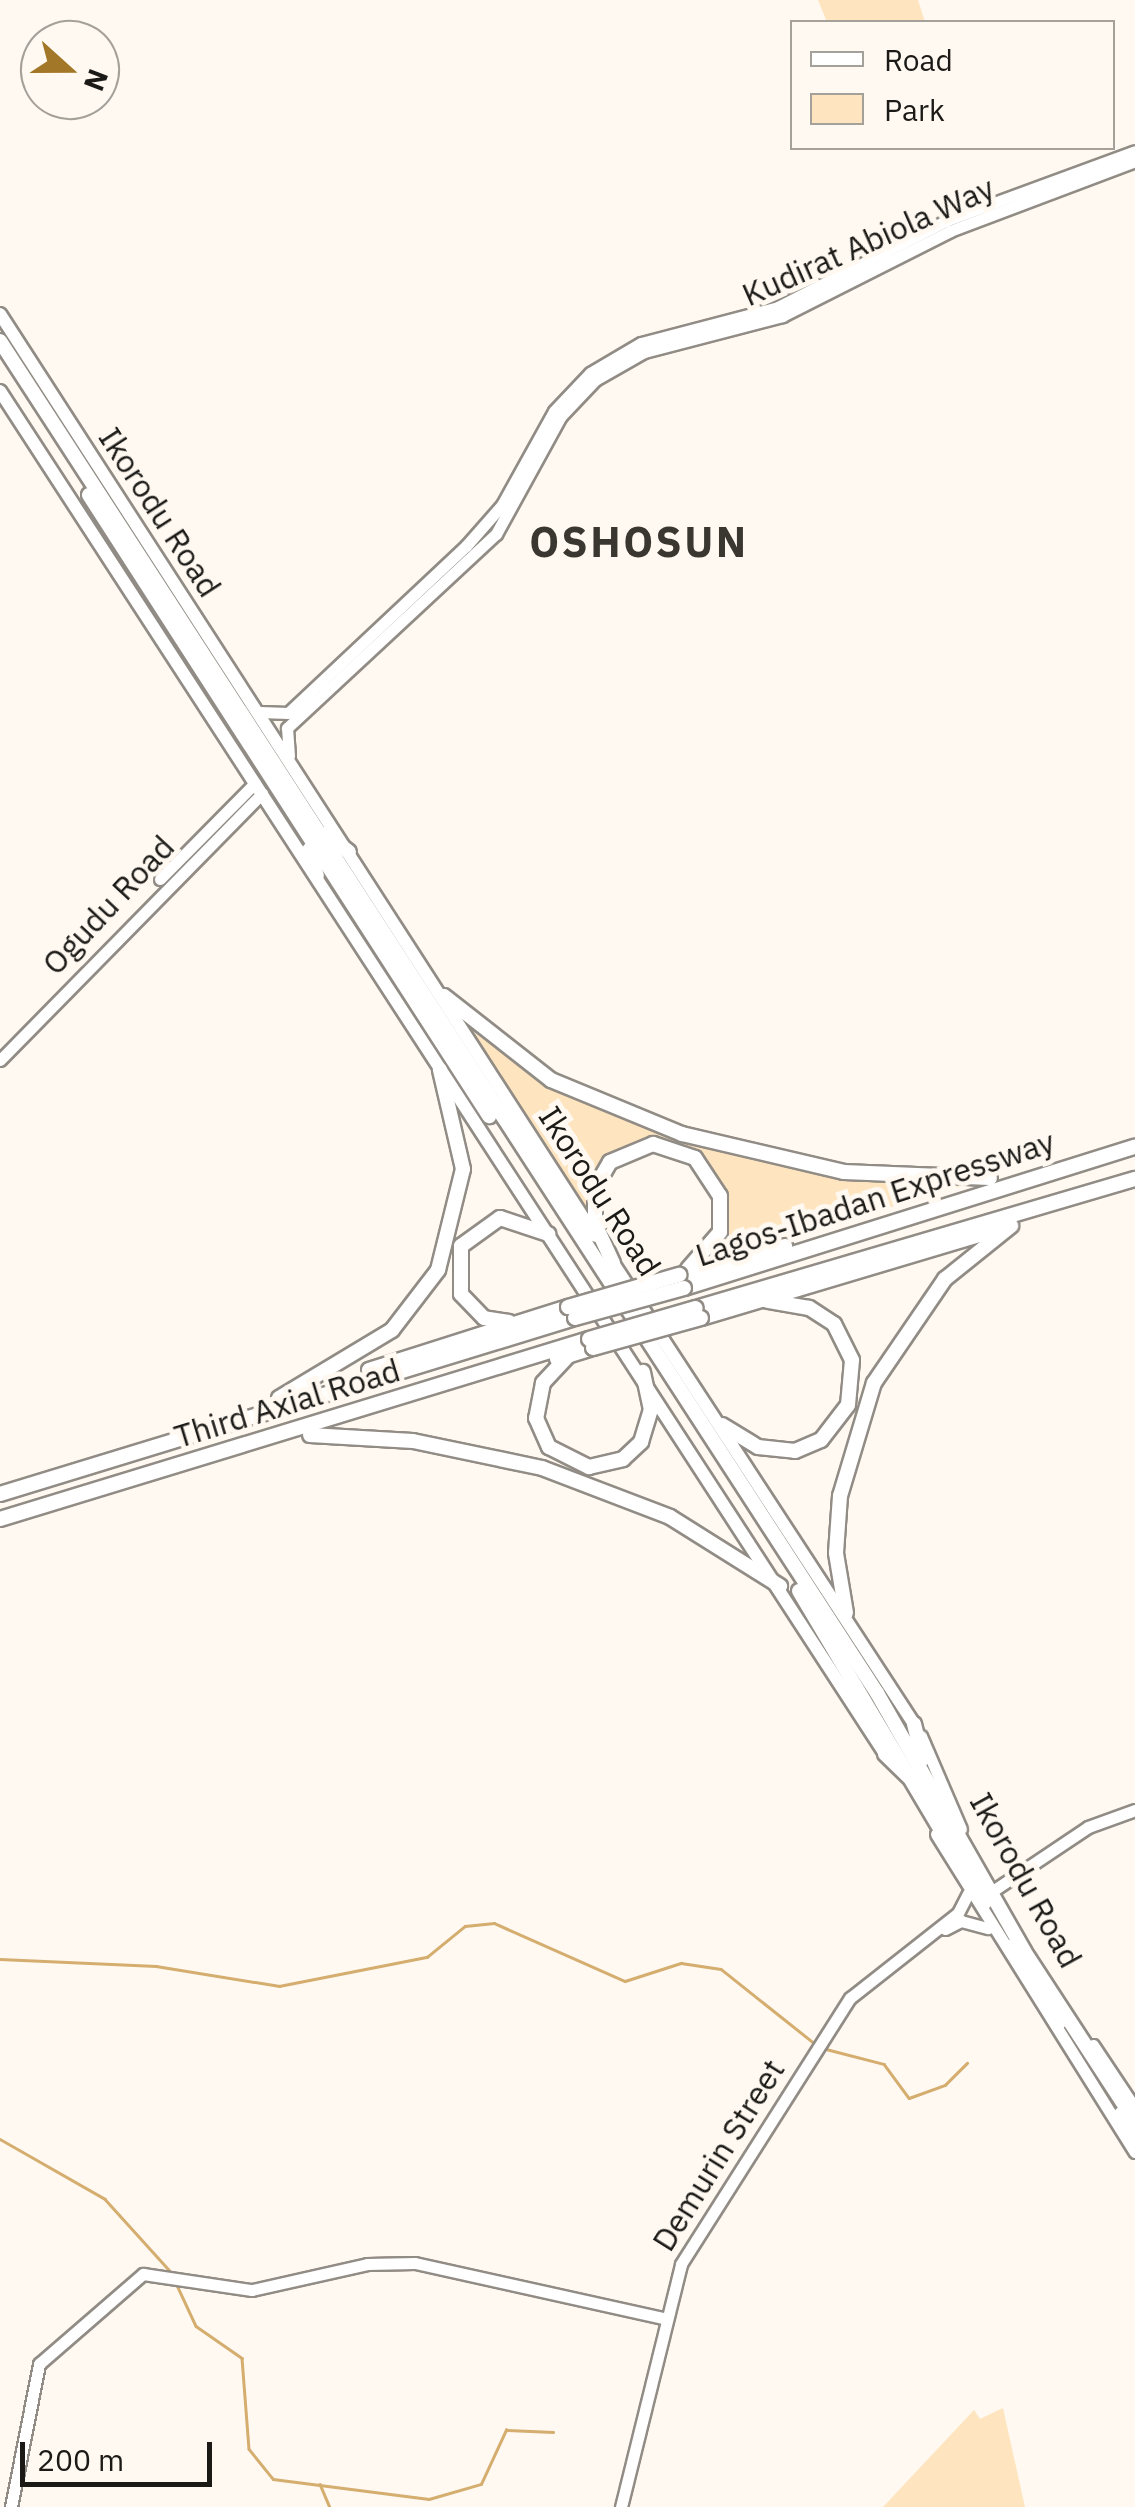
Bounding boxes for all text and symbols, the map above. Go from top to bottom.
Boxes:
north arrow [20,20,120,120]
legend [790,20,1115,150]
text: Road [884,40,953,79]
text: N [76,64,118,96]
text: Park [884,90,945,129]
street label: Kudirat Abiola Way [736,168,1000,314]
street label: Ikorodu Road [91,420,229,604]
district label: OSHOSUN [529,517,749,567]
street label: Ogudu Road [34,828,182,982]
street label: Ikorodu Road [531,1099,669,1283]
street label: Lagos-Ibadan Expressway [691,1122,1059,1274]
street label: Third Axial Road [170,1350,404,1456]
street label: Ikorodu Road [962,1786,1090,1974]
street label: Demurin Street [644,2052,792,2258]
scale bar [25,2422,218,2484]
text: 200 m [37,2440,124,2479]

